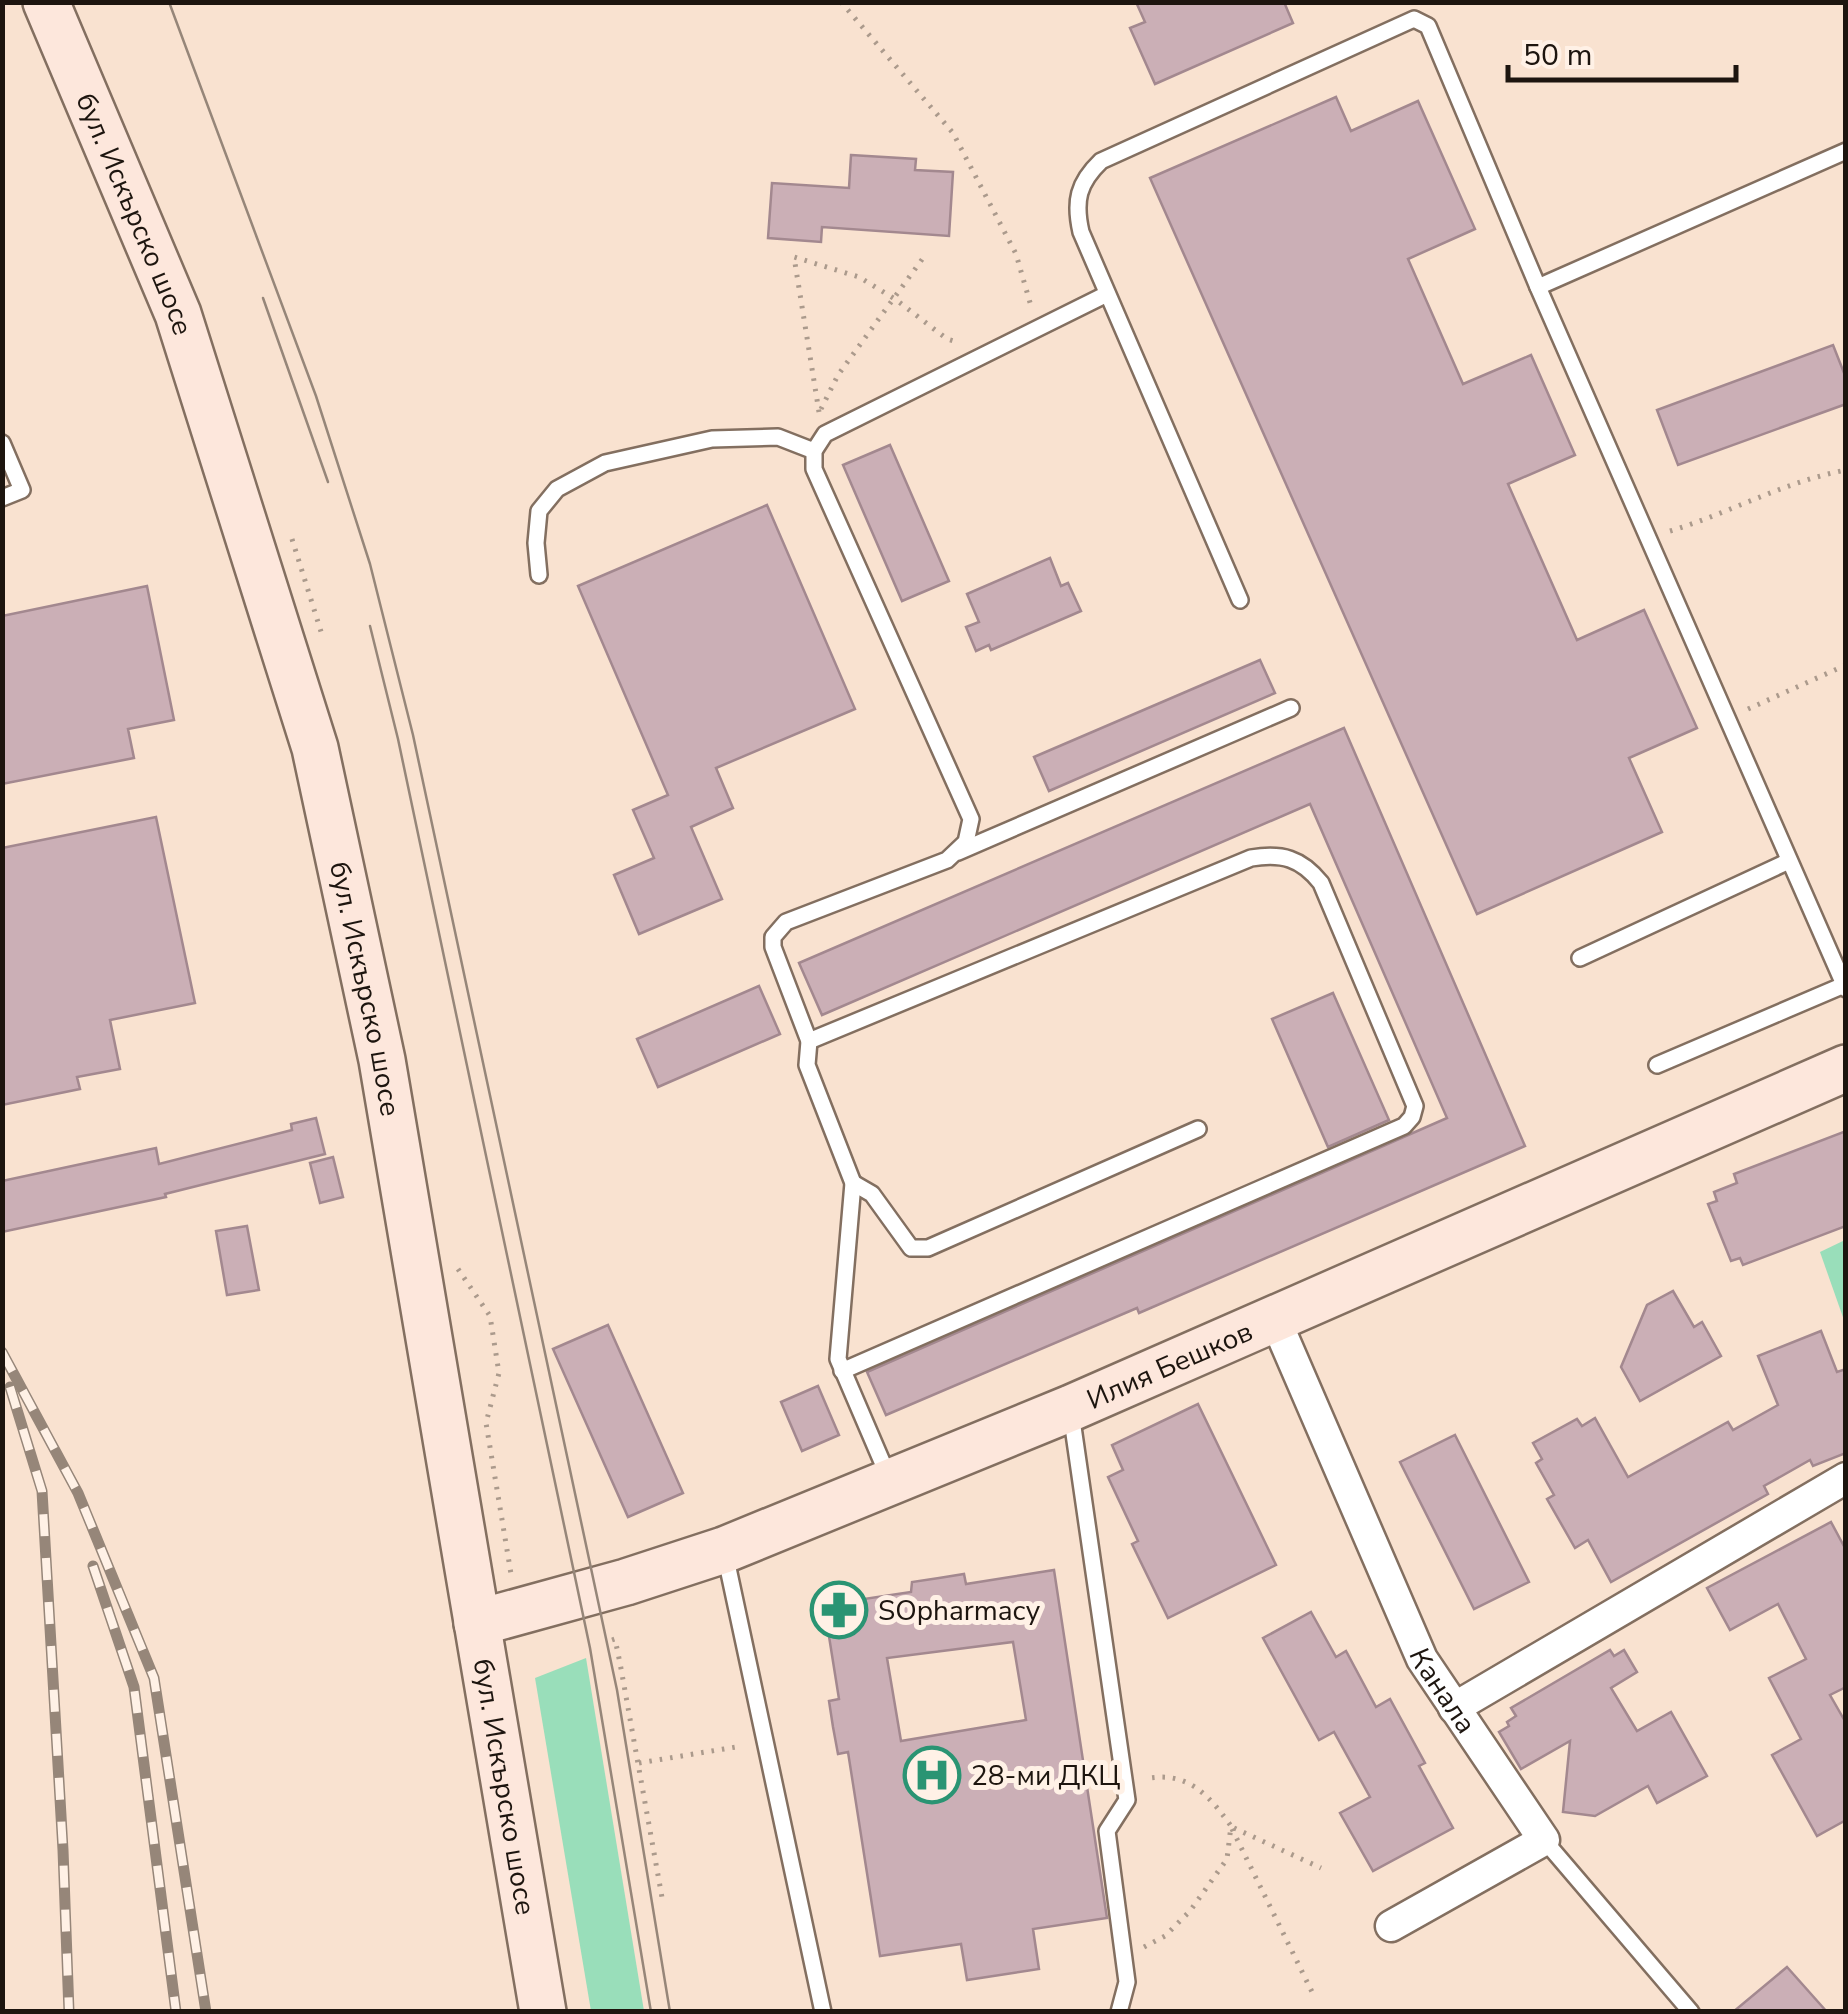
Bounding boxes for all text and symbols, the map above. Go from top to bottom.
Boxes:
scale bar [1508,20,1736,82]
text: 50 m [1523,35,1592,76]
street label: бул. Искърско шосе [67,87,201,340]
street label: бул. Искърско шосе [320,858,409,1119]
street label: Илия Бешков [1081,1313,1259,1419]
pharmacy icon: SOpharmacy [809,1580,869,1640]
place label: SOpharmacy [878,1592,1041,1630]
street label: Канала [1400,1642,1485,1741]
street label: бул. Искърско шосе [464,1656,544,1918]
hospital icon: 28-ми ДКЦ [902,1745,962,1805]
place label: 28-ми ДКЦ [971,1757,1120,1795]

